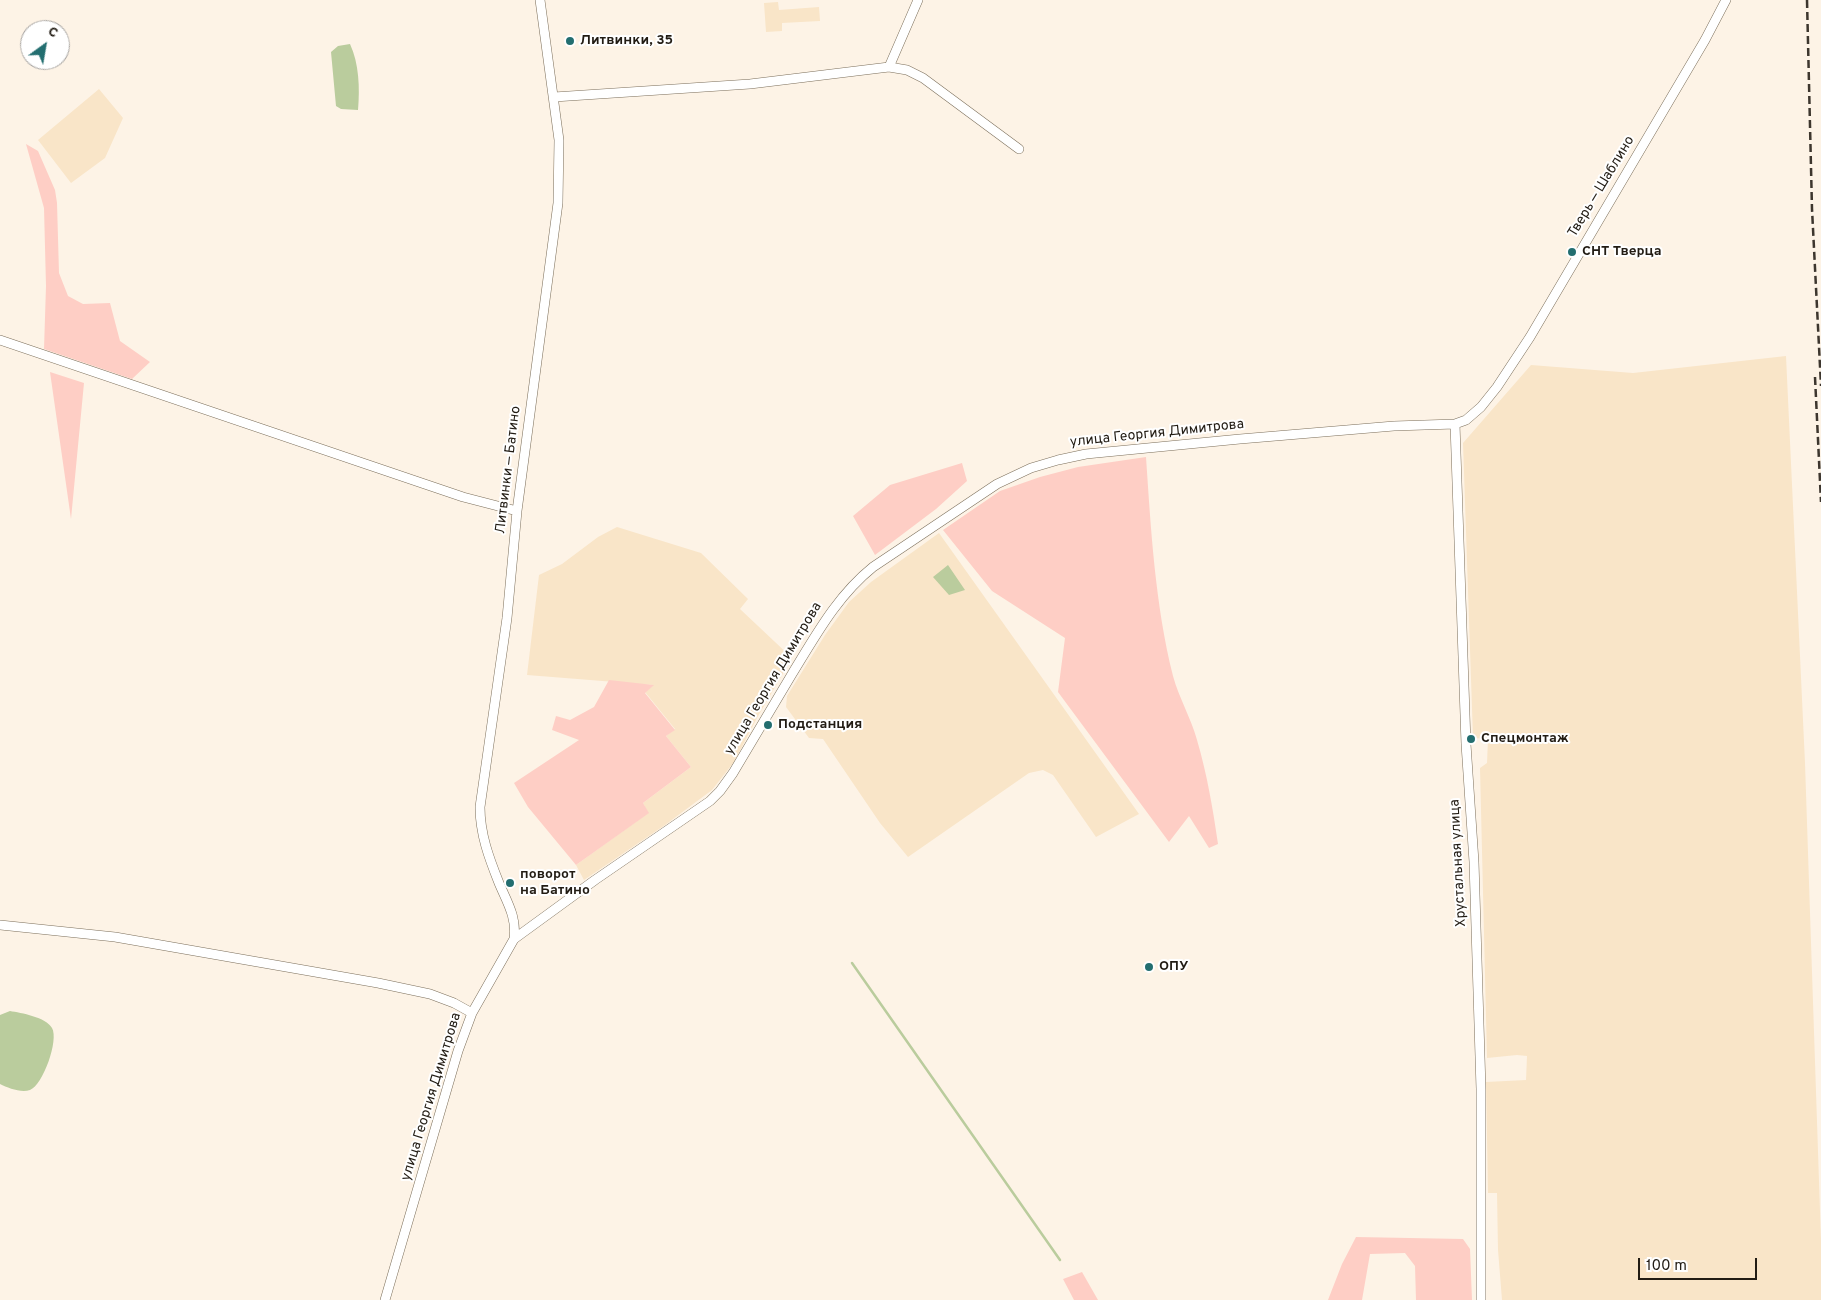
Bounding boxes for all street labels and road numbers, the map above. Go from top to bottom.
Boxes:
street label: Тверь — Шаблино [1565,133,1639,241]
street label: Литвинки — Батино [493,405,525,535]
street label: улица Георгия Димитрова [1069,417,1245,451]
street label: улица Георгия Димитрова [722,600,826,758]
street label: Хрустальная улица [1447,799,1471,927]
street label: улица Георгия Димитрова [398,1011,466,1183]

